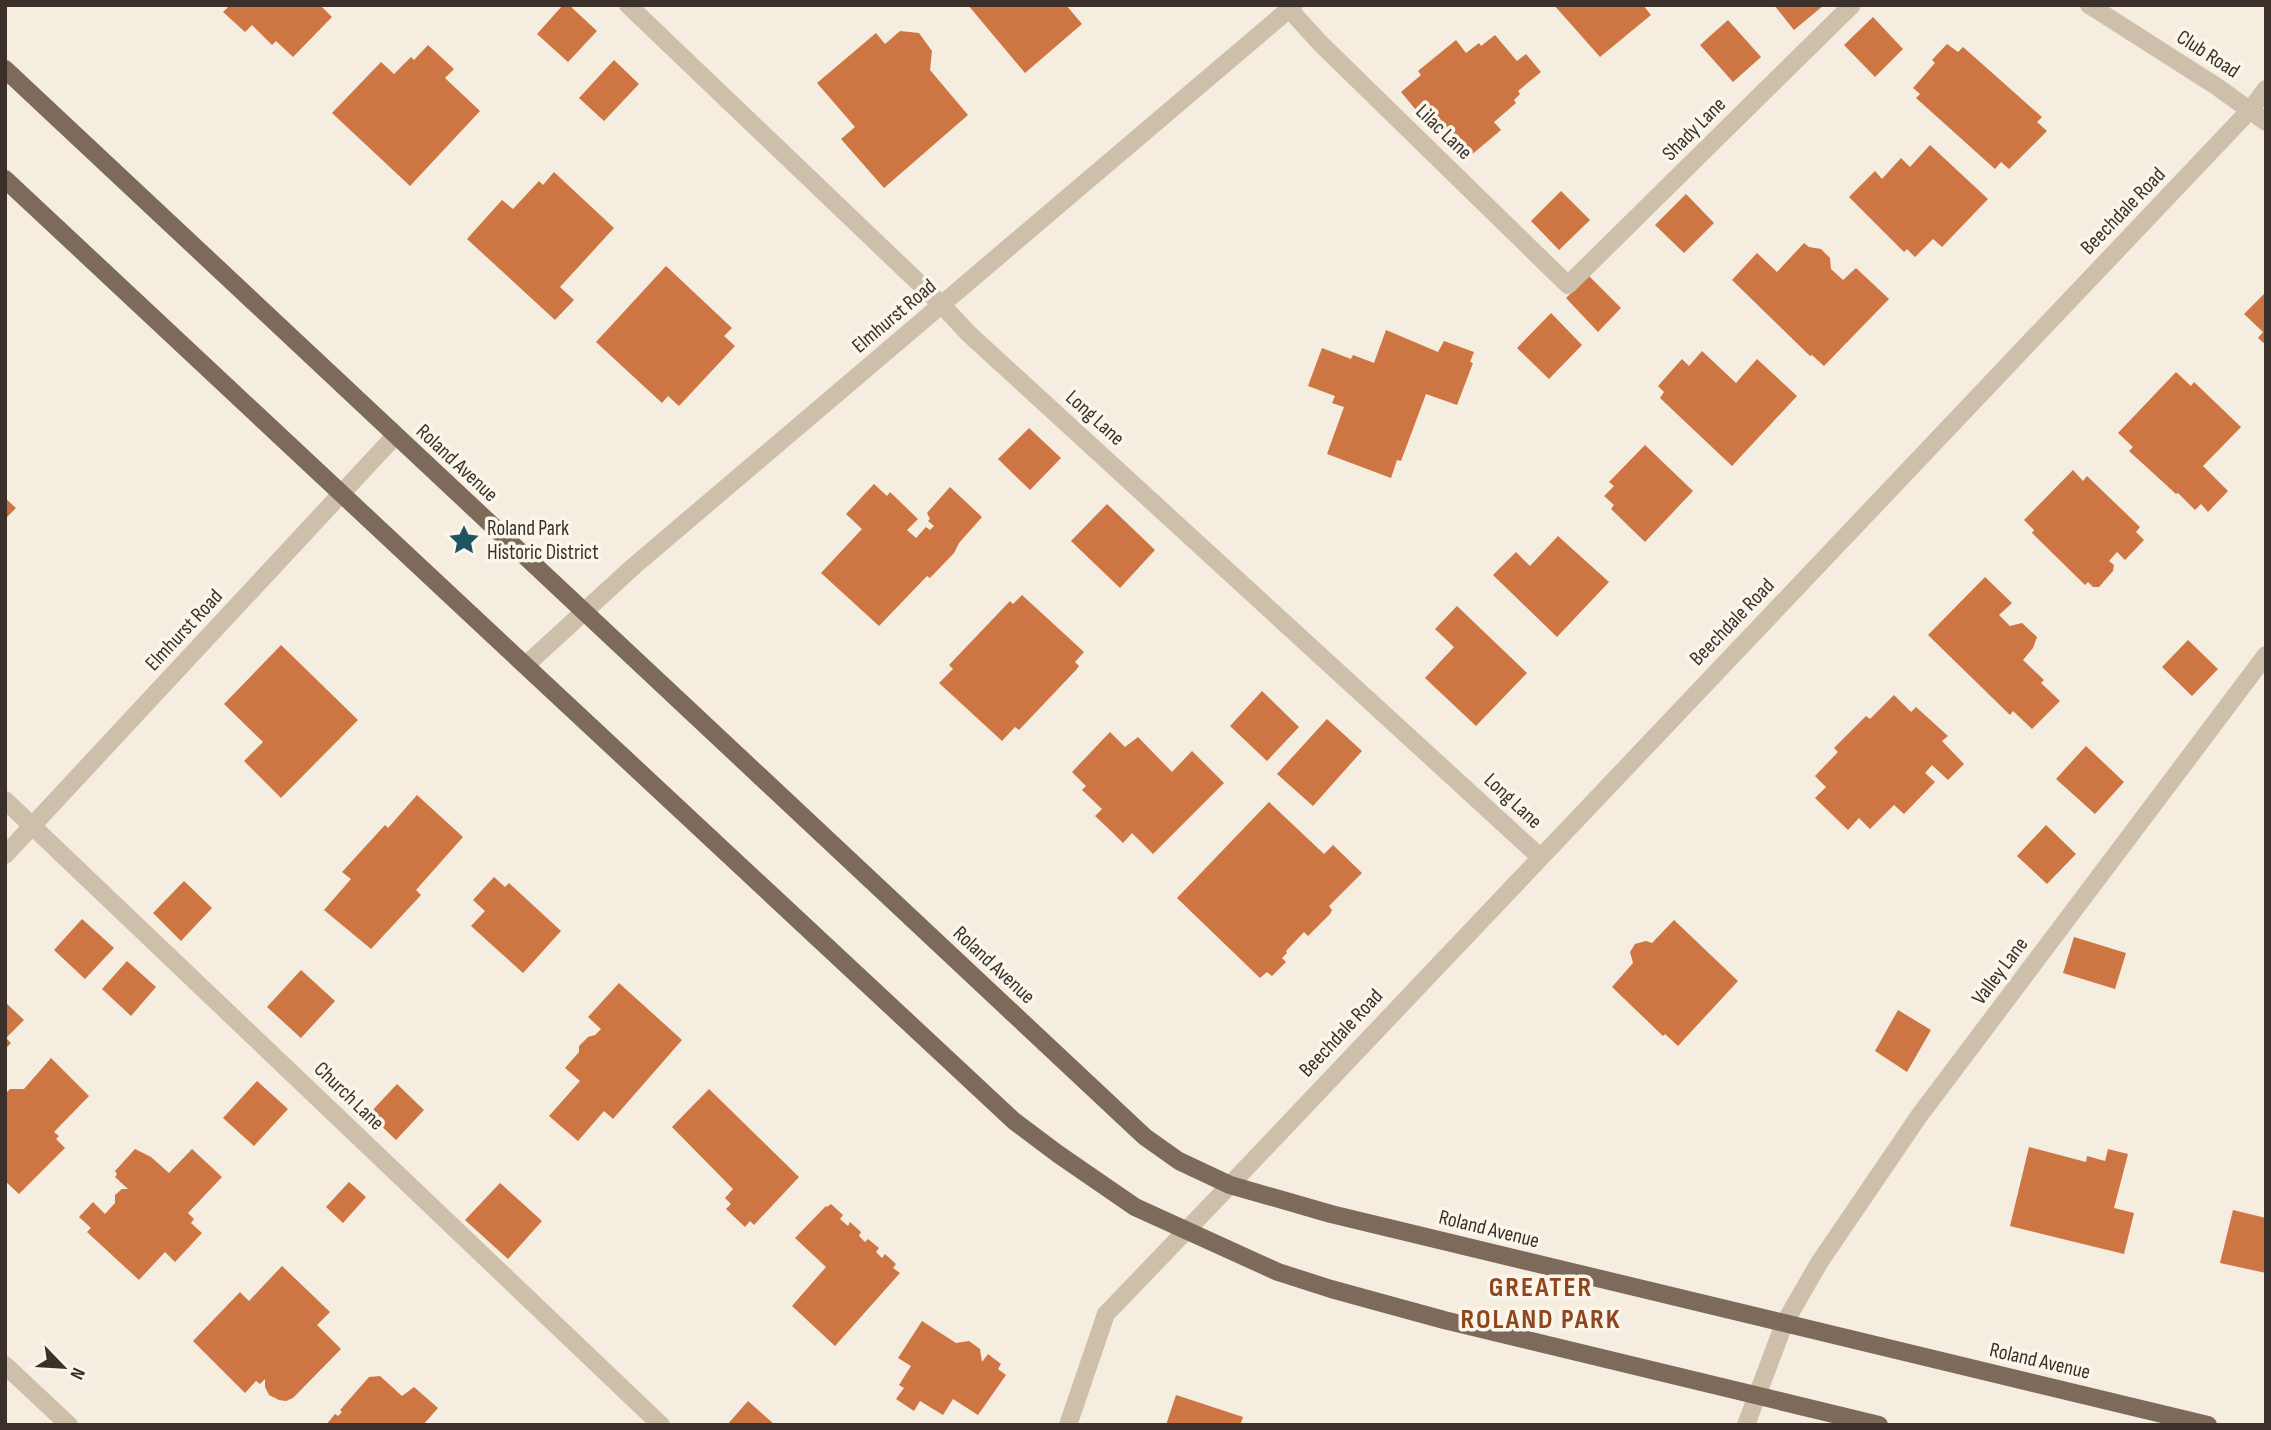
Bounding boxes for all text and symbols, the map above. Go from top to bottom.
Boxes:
street label: Club Road [2172,24,2244,84]
street label: Shady Lane [1657,92,1731,166]
street label: Lilac Lane [1411,99,1477,165]
street label: Beechdale Road [2075,162,2171,260]
street label: Elmhurst Road [847,274,941,358]
street label: Long Lane [1061,385,1129,451]
street label: Roland Avenue [411,419,503,507]
place label: Roland Park Historic District [487,516,599,565]
place icon: Roland Park Historic District [447,523,481,557]
street label: Beechdale Road [1684,573,1780,671]
street label: Elmhurst Road [140,584,228,676]
street label: Long Lane [1479,768,1547,834]
street label: Roland Avenue [948,921,1040,1009]
street label: Valley Lane [1967,932,2033,1010]
street label: Beechdale Road [1294,984,1388,1082]
street label: Church Lane [309,1057,389,1135]
street label: Roland Avenue [1436,1204,1542,1254]
district label: GREATER ROLAND PARK [1460,1271,1622,1336]
north arrow [28,1332,98,1402]
street label: Roland Avenue [1987,1337,2093,1385]
text: N [64,1364,90,1383]

